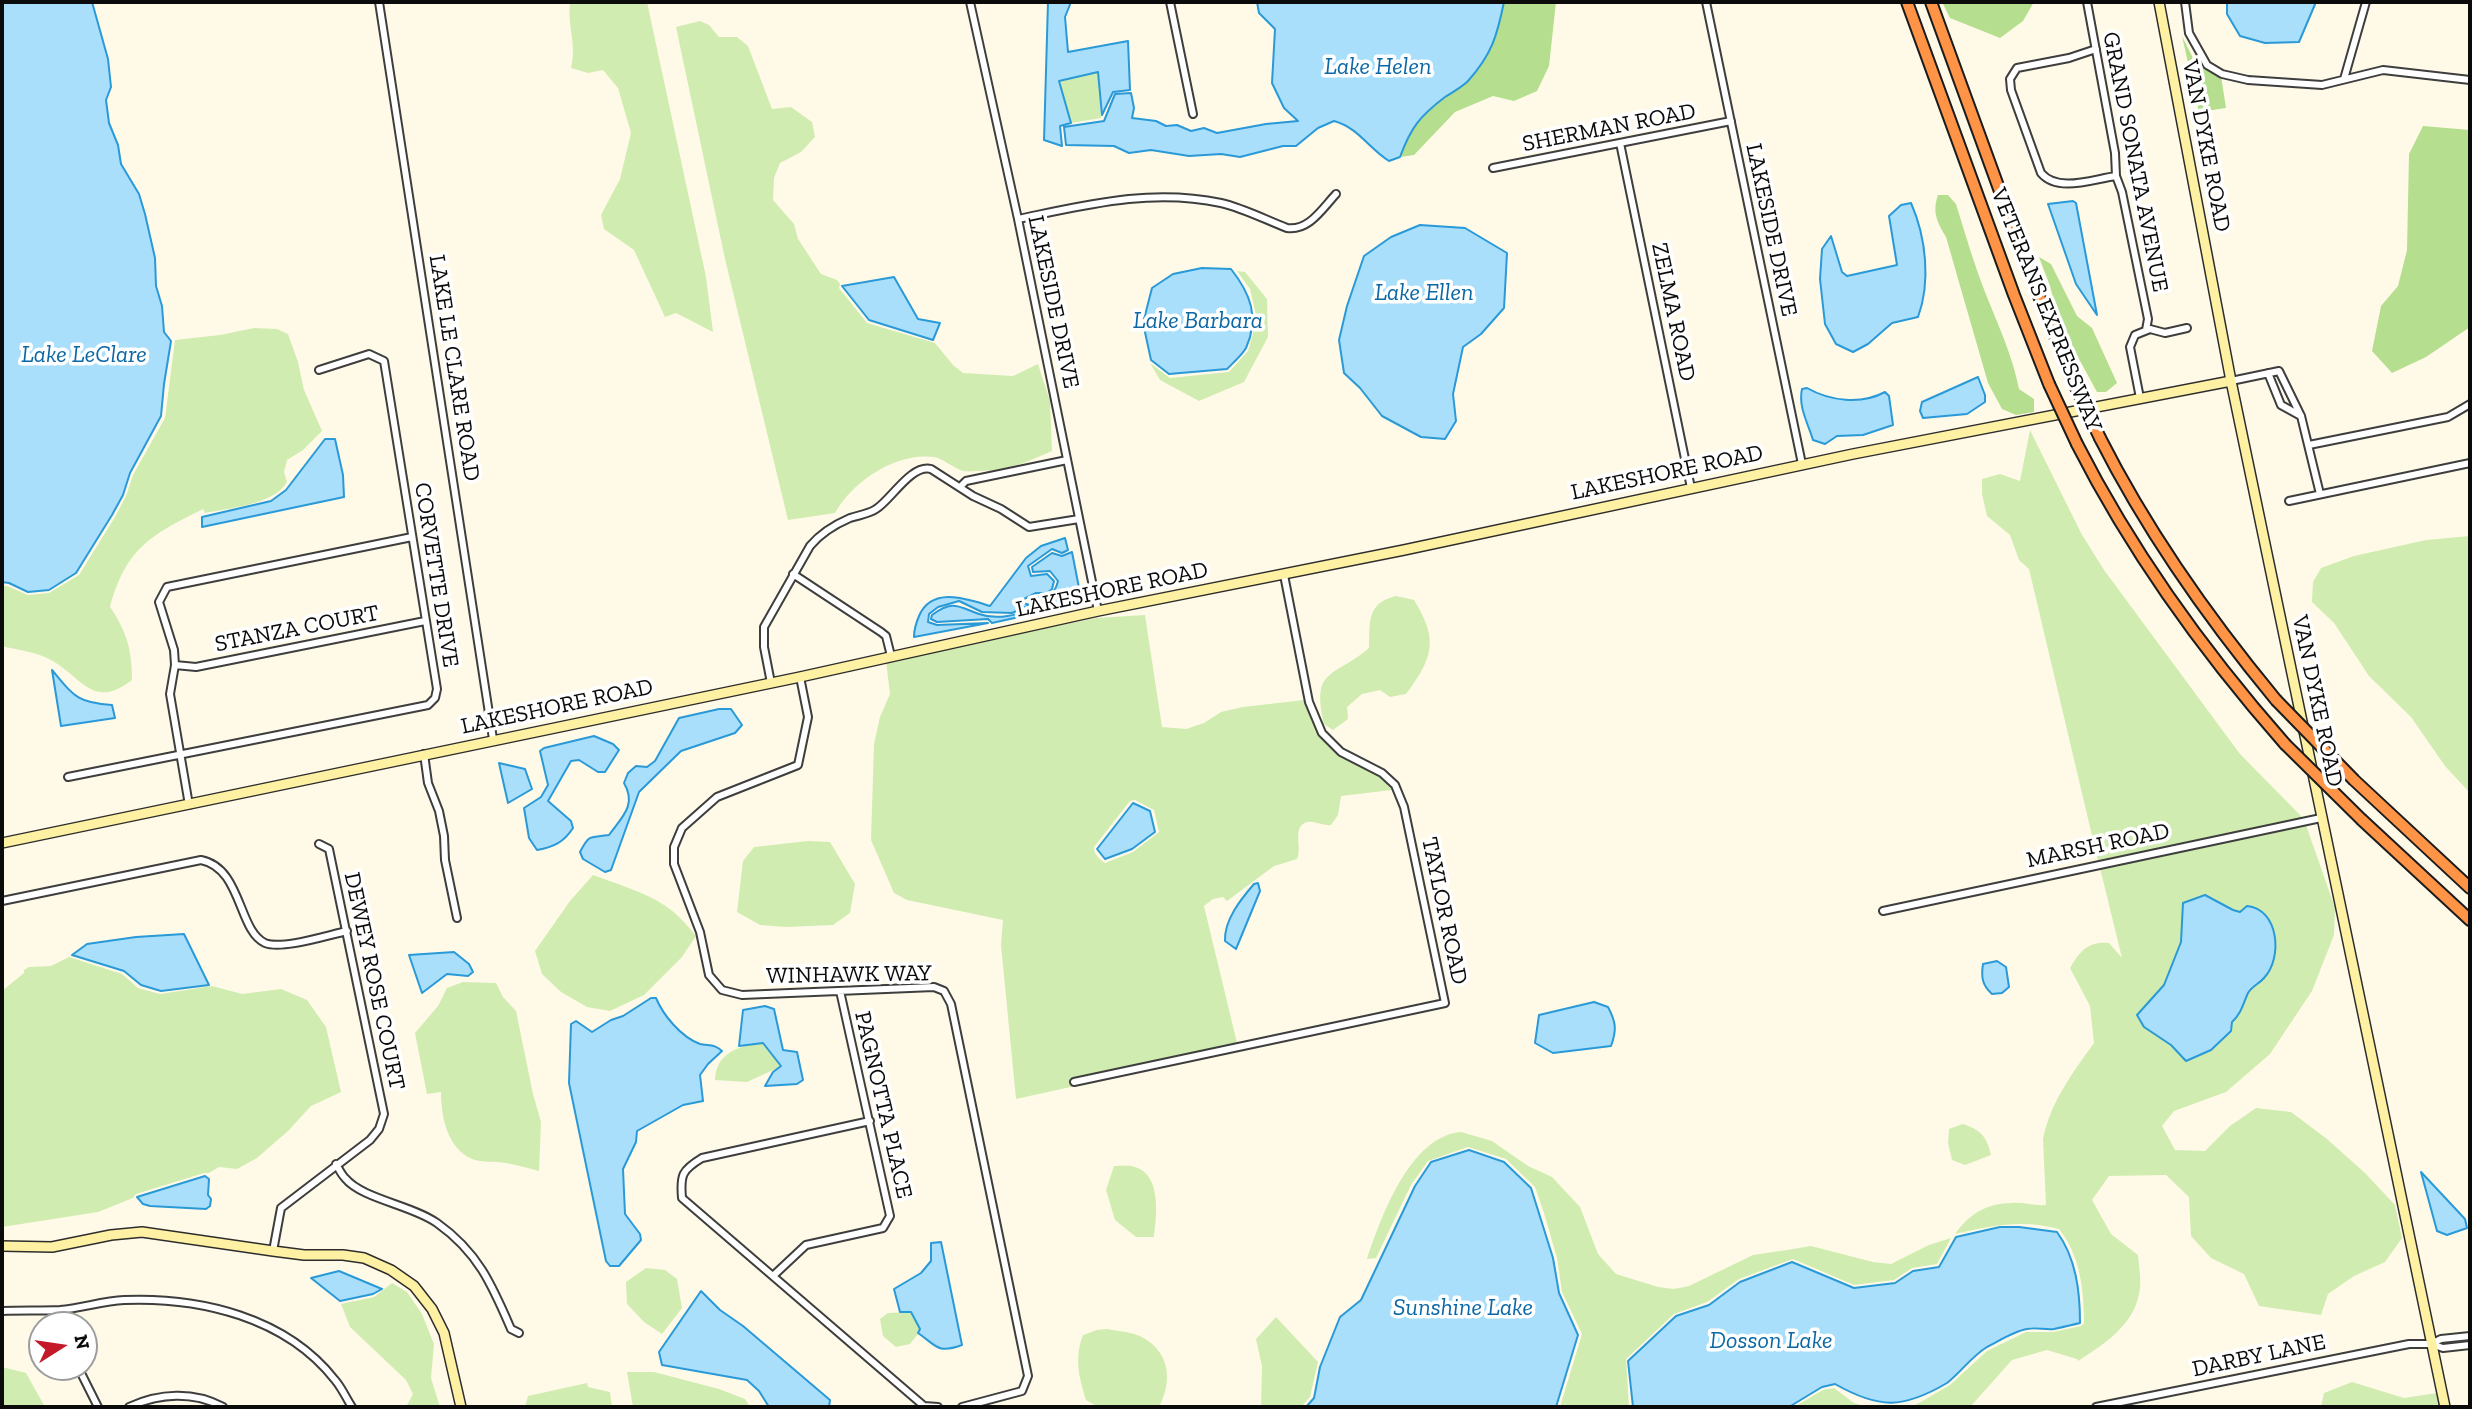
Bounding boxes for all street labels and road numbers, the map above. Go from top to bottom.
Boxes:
street label: GRAND SONATA AVENUE [2096,30,2174,294]
street label: VAN DYKE ROAD [2176,58,2236,234]
street label: SHERMAN ROAD [1520,98,1698,158]
street label: LAKESIDE DRIVE [1739,141,1803,319]
street label: VETERANS EXPRESSWAY [1984,184,2108,436]
street label: LAKESIDE DRIVE [1021,213,1085,391]
street label: ZELMA ROAD [1645,240,1701,384]
street label: LAKE LE CLARE ROAD [422,253,486,483]
street label: LAKESHORE ROAD [1568,439,1766,507]
street label: CORVETTE DRIVE [408,481,464,669]
street label: LAKESHORE ROAD [1013,556,1211,624]
street label: STANZA COURT [213,600,381,658]
street label: VAN DYKE ROAD [2285,613,2349,789]
street label: LAKESHORE ROAD [458,673,656,741]
street label: MARSH ROAD [2024,817,2172,875]
street label: TAYLOR ROAD [1415,835,1473,987]
street label: DEWEY ROSE COURT [337,870,411,1092]
street label: WINHAWK WAY [766,960,932,990]
street label: PAGNOTTA PLACE [848,1009,918,1201]
street label: DARBY LANE [2190,1328,2328,1384]

